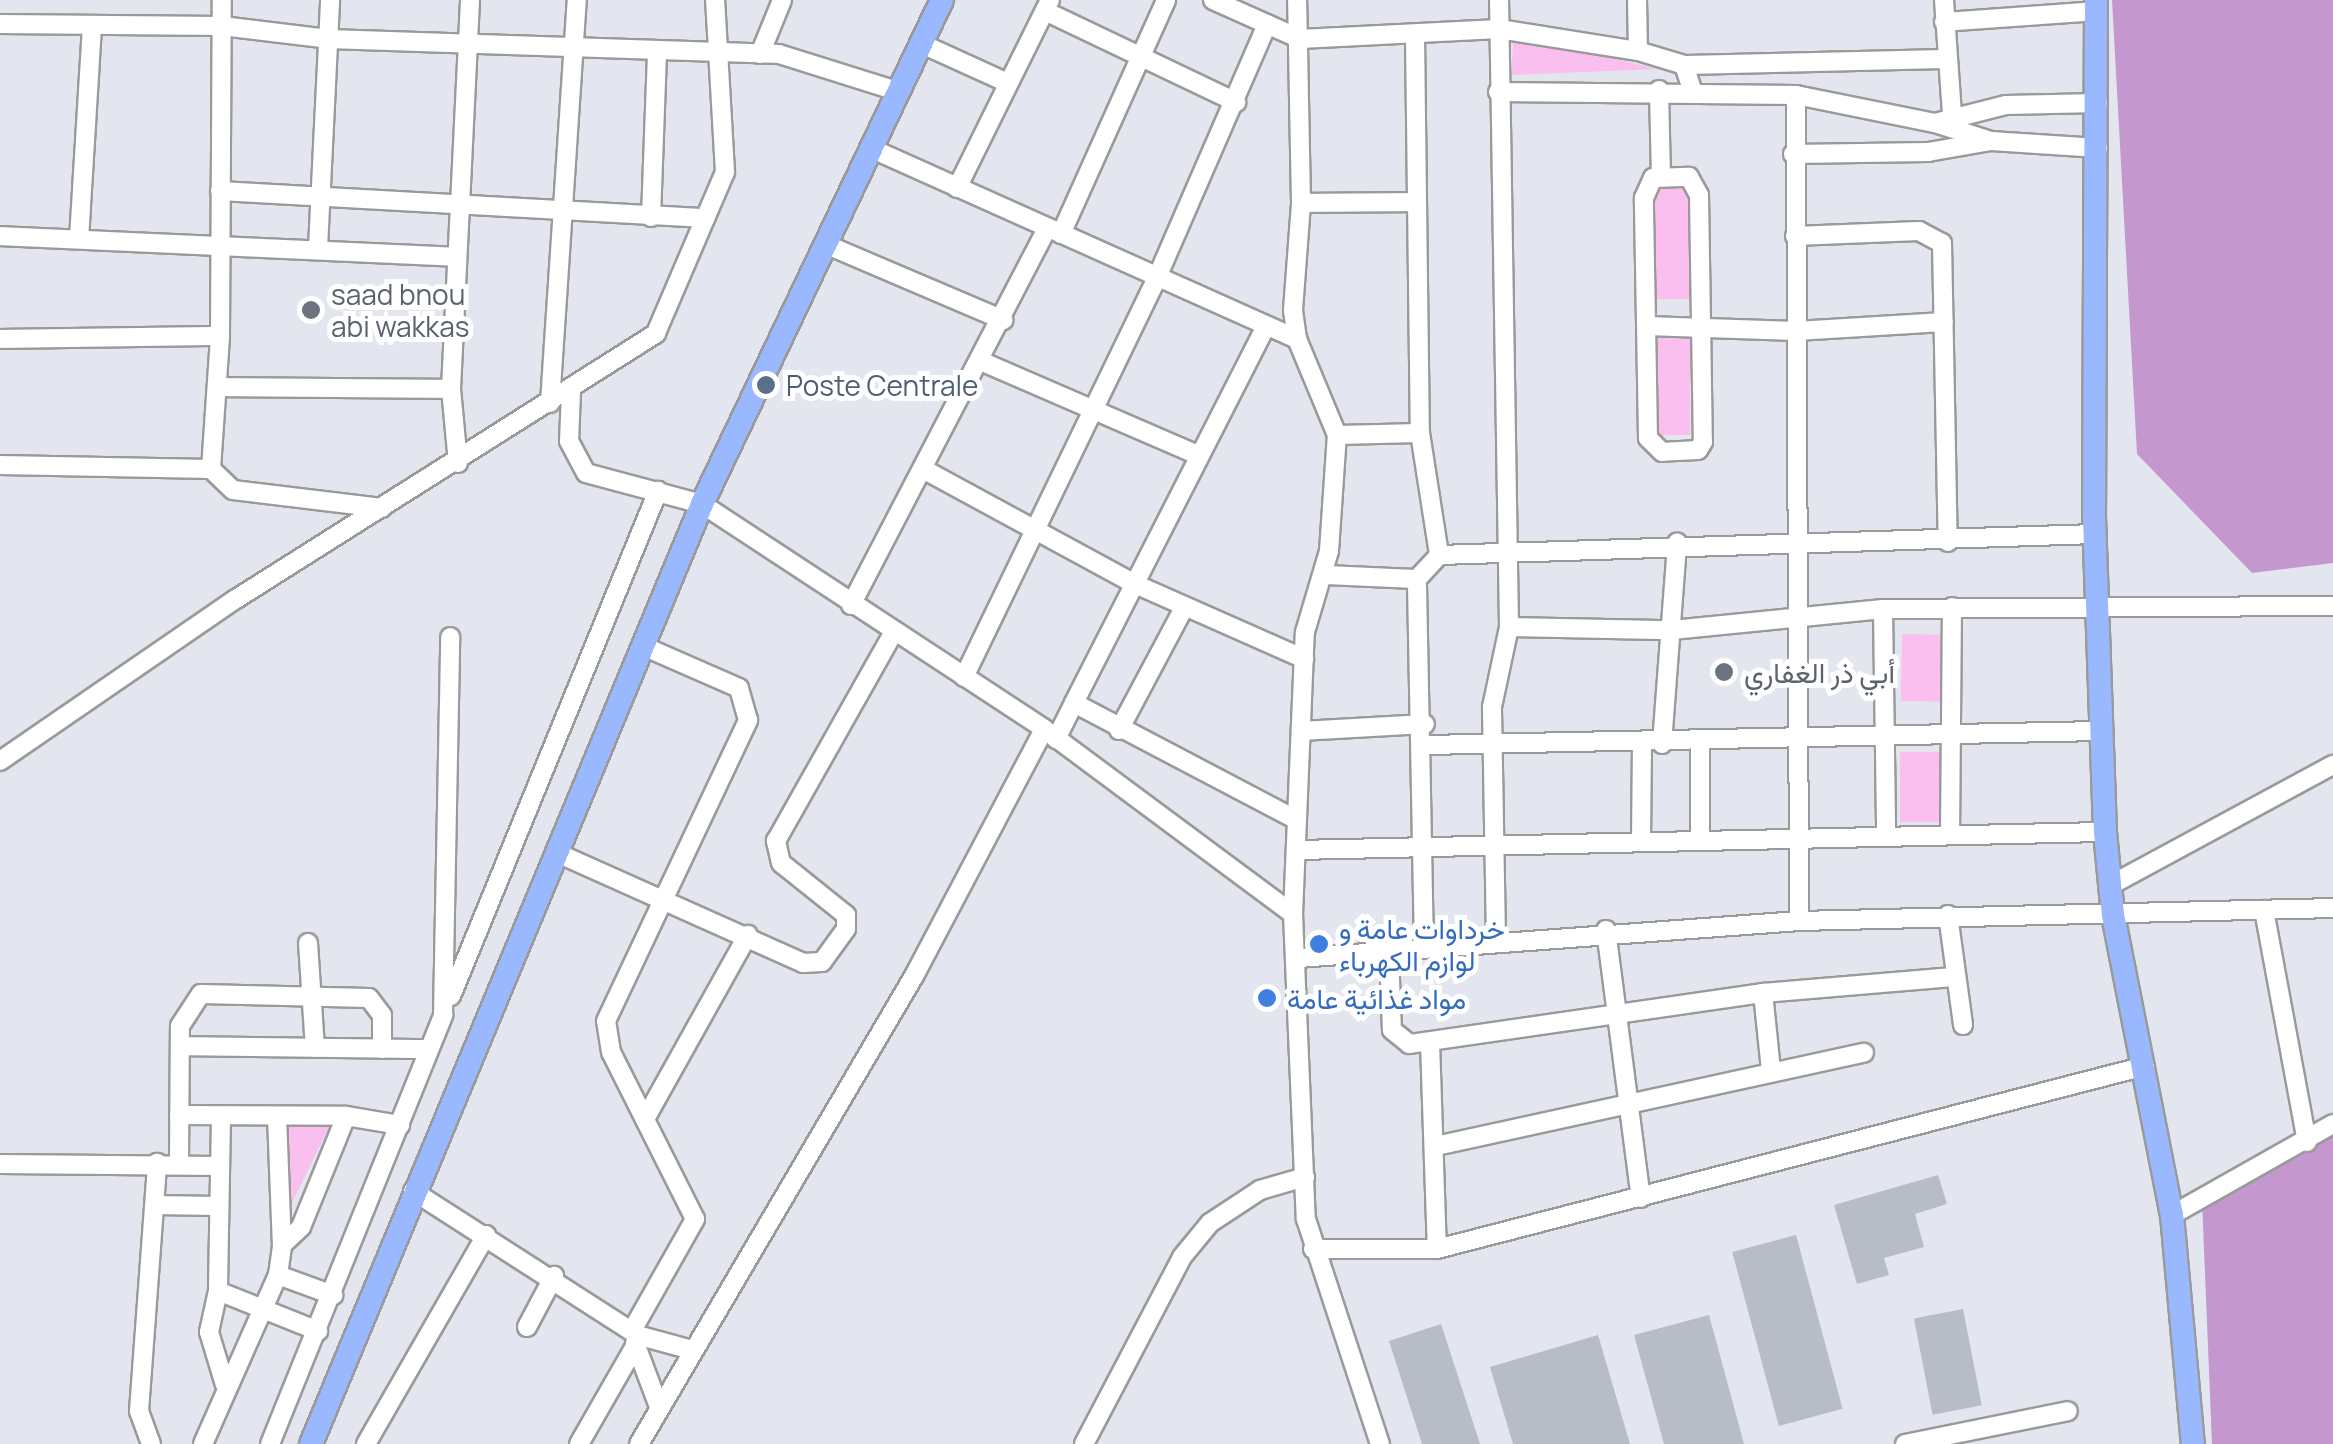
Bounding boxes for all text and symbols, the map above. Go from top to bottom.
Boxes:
place label: saad bnou abi wakkas [331,277,470,343]
marker: saad bnou abi wakkas [300,299,322,321]
place label: Poste Centrale [786,368,978,402]
marker: Poste Centrale [755,374,777,396]
place label: أبي ذر الغفاري [1744,655,1895,689]
marker: أبي ذر الغفاري [1713,661,1735,683]
place label: خرداوات عامة و لوازم الكهرباء [1339,911,1505,977]
marker: خرداوات عامة و لوازم الكهرباء [1308,933,1330,955]
place label: مواد غذائية عامة [1287,981,1466,1015]
marker: مواد غذائية عامة [1256,987,1278,1009]

